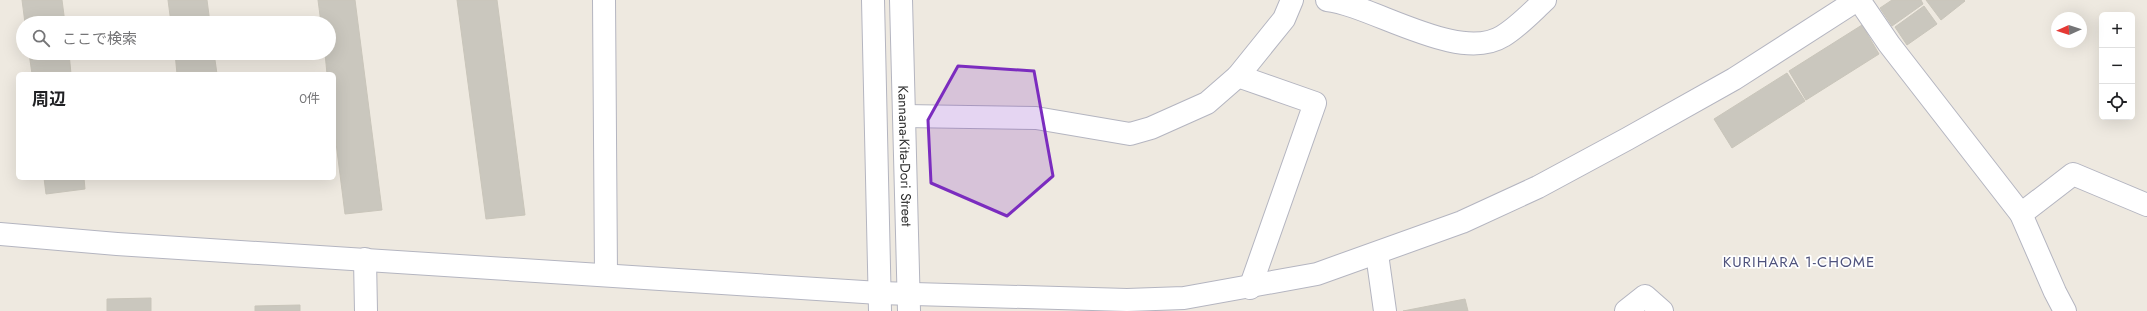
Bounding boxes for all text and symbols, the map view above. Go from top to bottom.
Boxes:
north arrow [2051,12,2087,48]
map controls [2099,12,2135,120]
button: + [2099,12,2135,48]
search box [16,16,336,60]
icon: search [30,27,52,49]
text: ここで検索 [62,28,137,50]
button: − [2099,48,2135,84]
button: locate [2099,84,2135,120]
street label: Kannana-Kita-Dori Street [893,85,917,227]
text: 周辺 [32,87,66,111]
text: 0件 [299,89,320,108]
district label: KURIHARA 1-CHOME [1723,251,1875,273]

